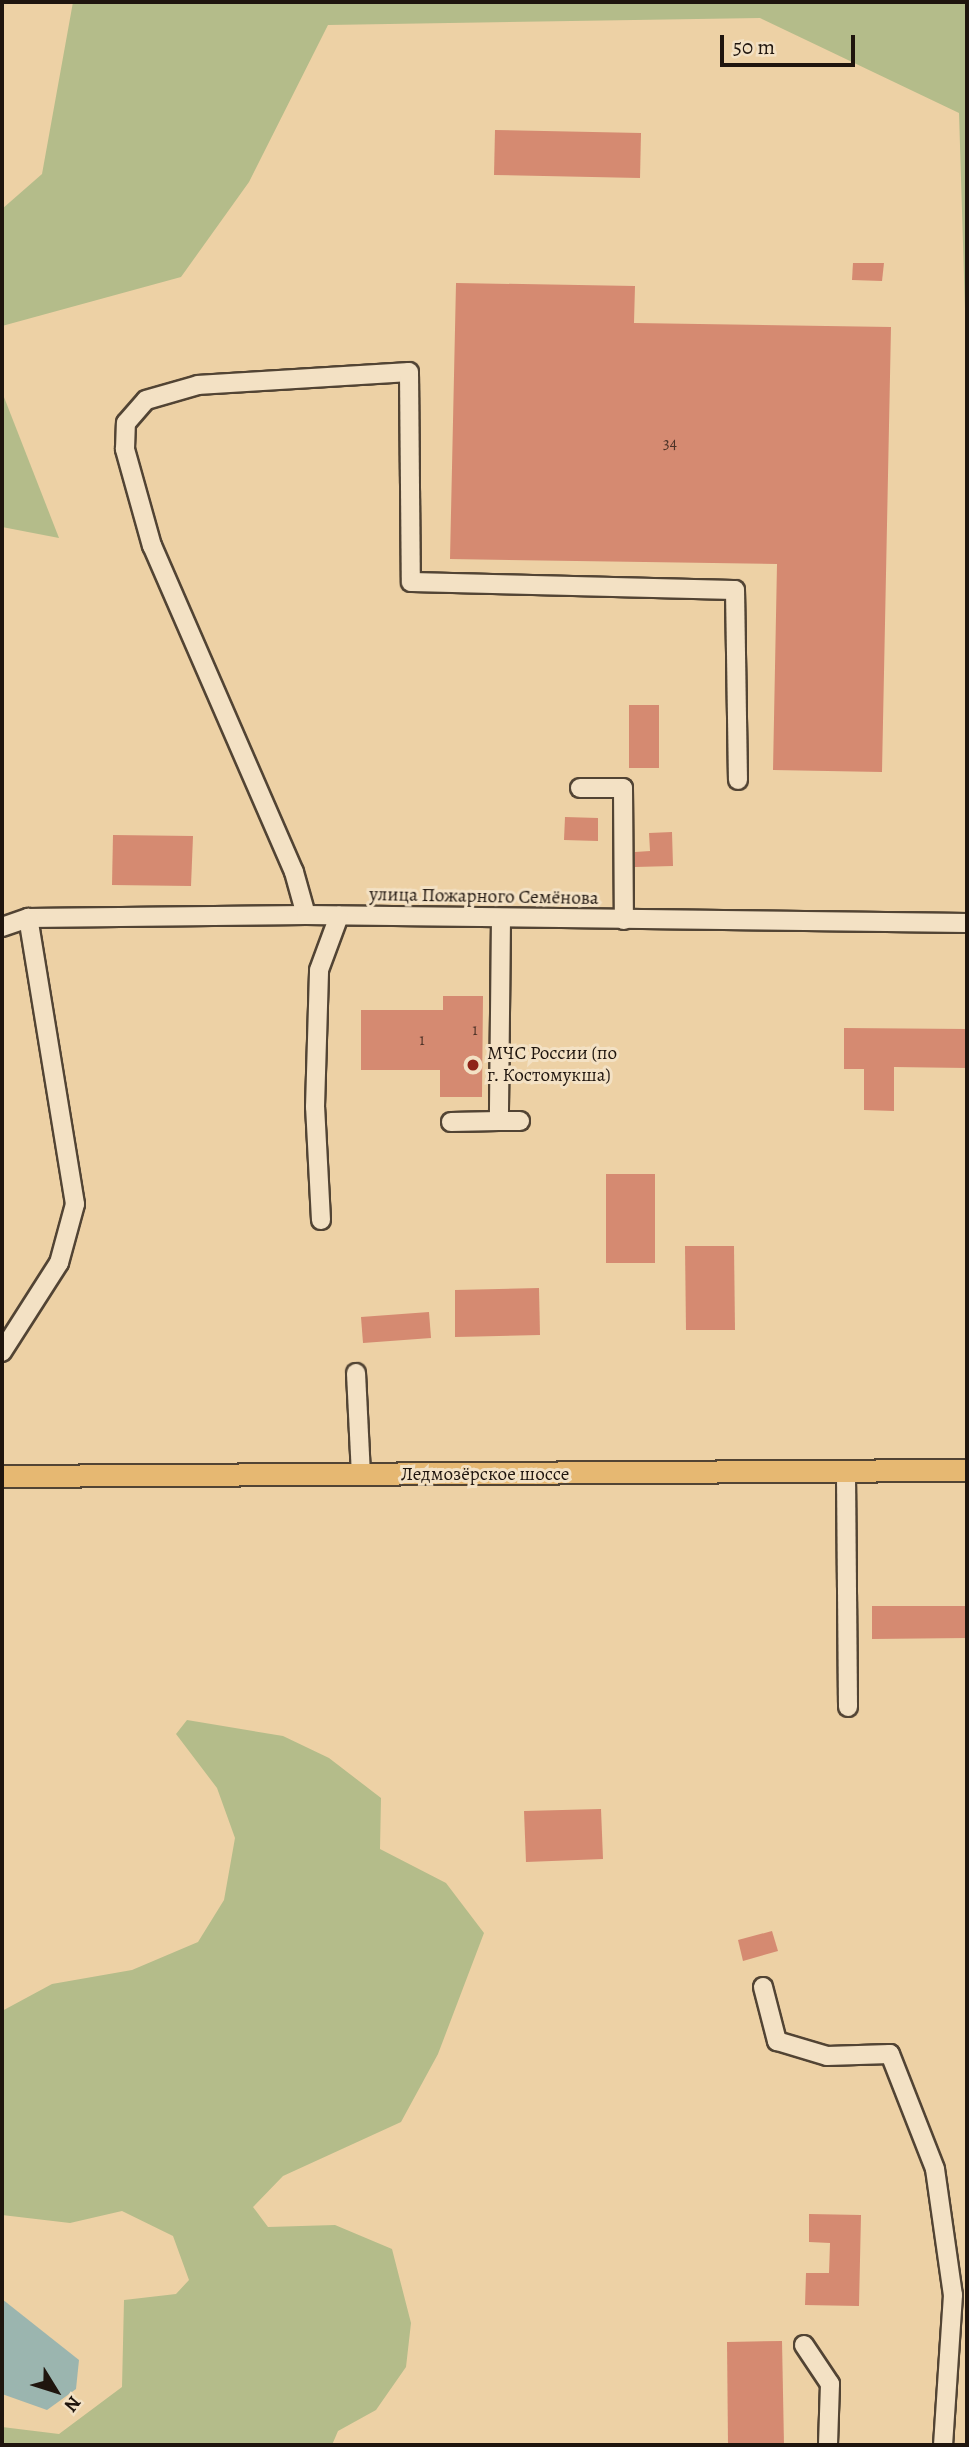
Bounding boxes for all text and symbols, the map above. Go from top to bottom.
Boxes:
scale bar [724,21,859,65]
text: 50 m [733,33,775,61]
house number: 34 [663,433,677,453]
street label: улица Пожарного Семёнова [369,884,599,910]
house number: 1 [472,1020,478,1040]
house number: 1 [419,1030,425,1050]
place label: МЧС России (по г. Костомукша) [487,1043,617,1087]
marker: МЧС России (по г. Костомукша) [465,1057,481,1073]
street label: Ледмозёрское шоссе [401,1464,569,1486]
north arrow [21,2356,91,2426]
text: N [58,2390,87,2417]

